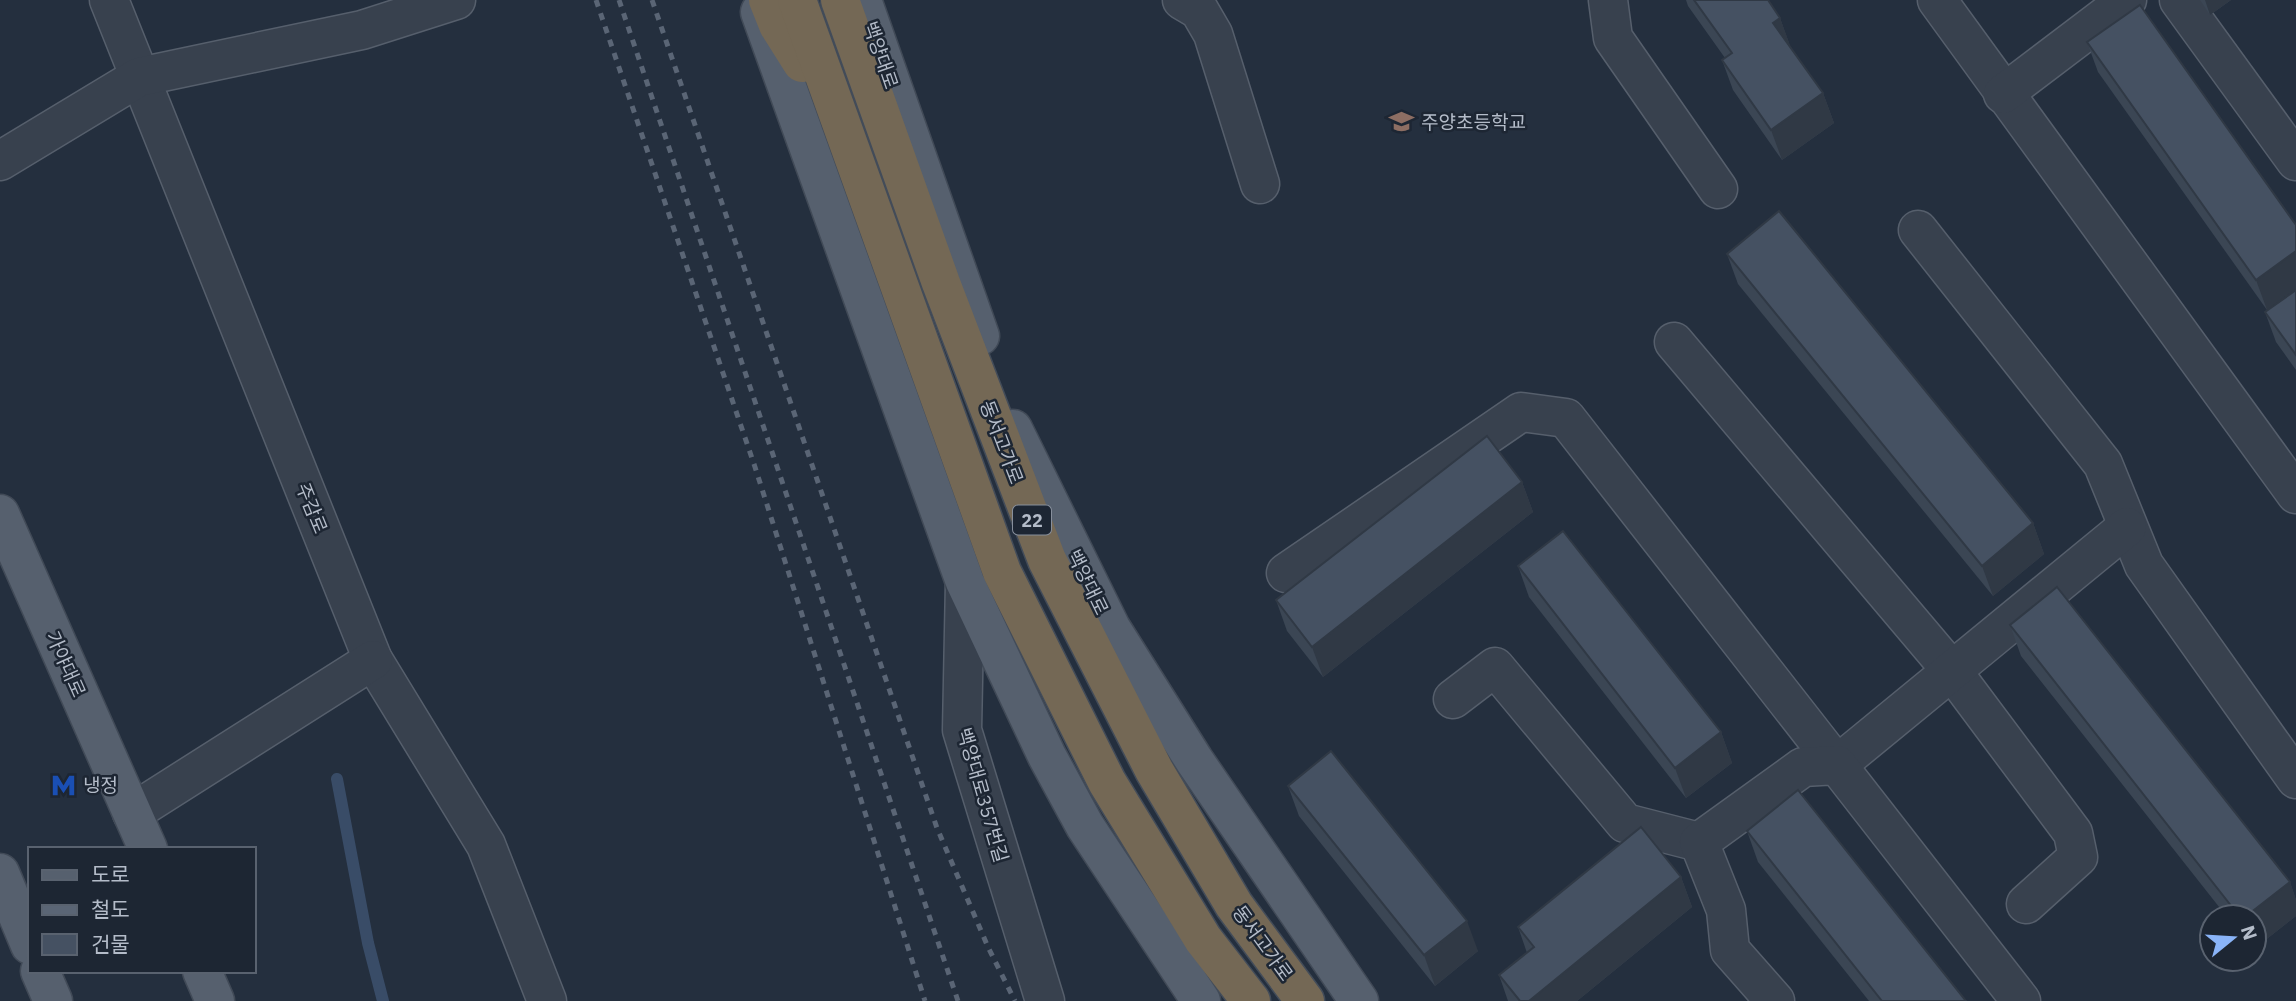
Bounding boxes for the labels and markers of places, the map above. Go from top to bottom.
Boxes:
school or university icon: 주양초등학교 [1387,108,1415,136]
place label: 주양초등학교 [1421,110,1526,134]
metro station icon: 냉정 [49,771,77,799]
place label: 냉정 [83,773,118,797]

